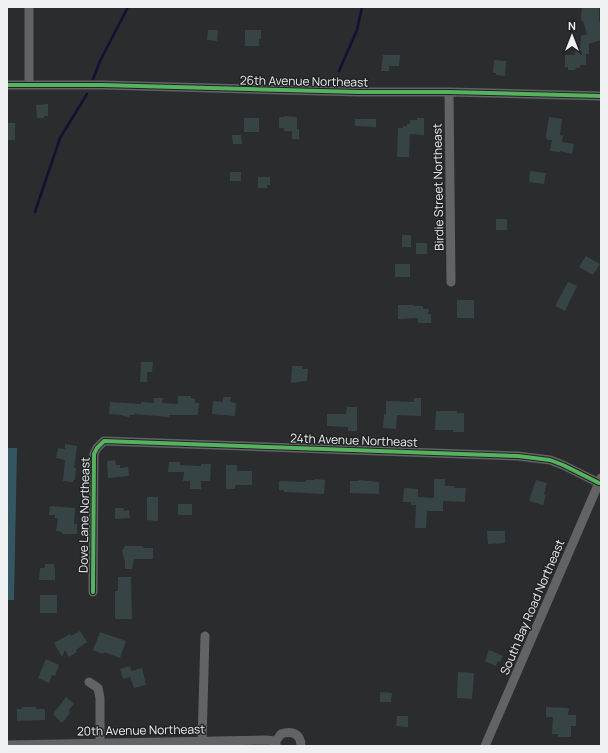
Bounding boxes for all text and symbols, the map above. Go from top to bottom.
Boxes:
north arrow [552,16,592,56]
text: N [568,18,576,33]
street label: 26th Avenue Northeast [240,71,369,91]
street label: Birdie Street Northeast [428,123,448,251]
street label: 24th Avenue Northeast [290,429,418,451]
street label: Dove Lane Northeast [74,457,94,573]
street label: South Bay Road Northeast [496,537,568,677]
street label: 20th Avenue Northeast [77,720,205,740]

